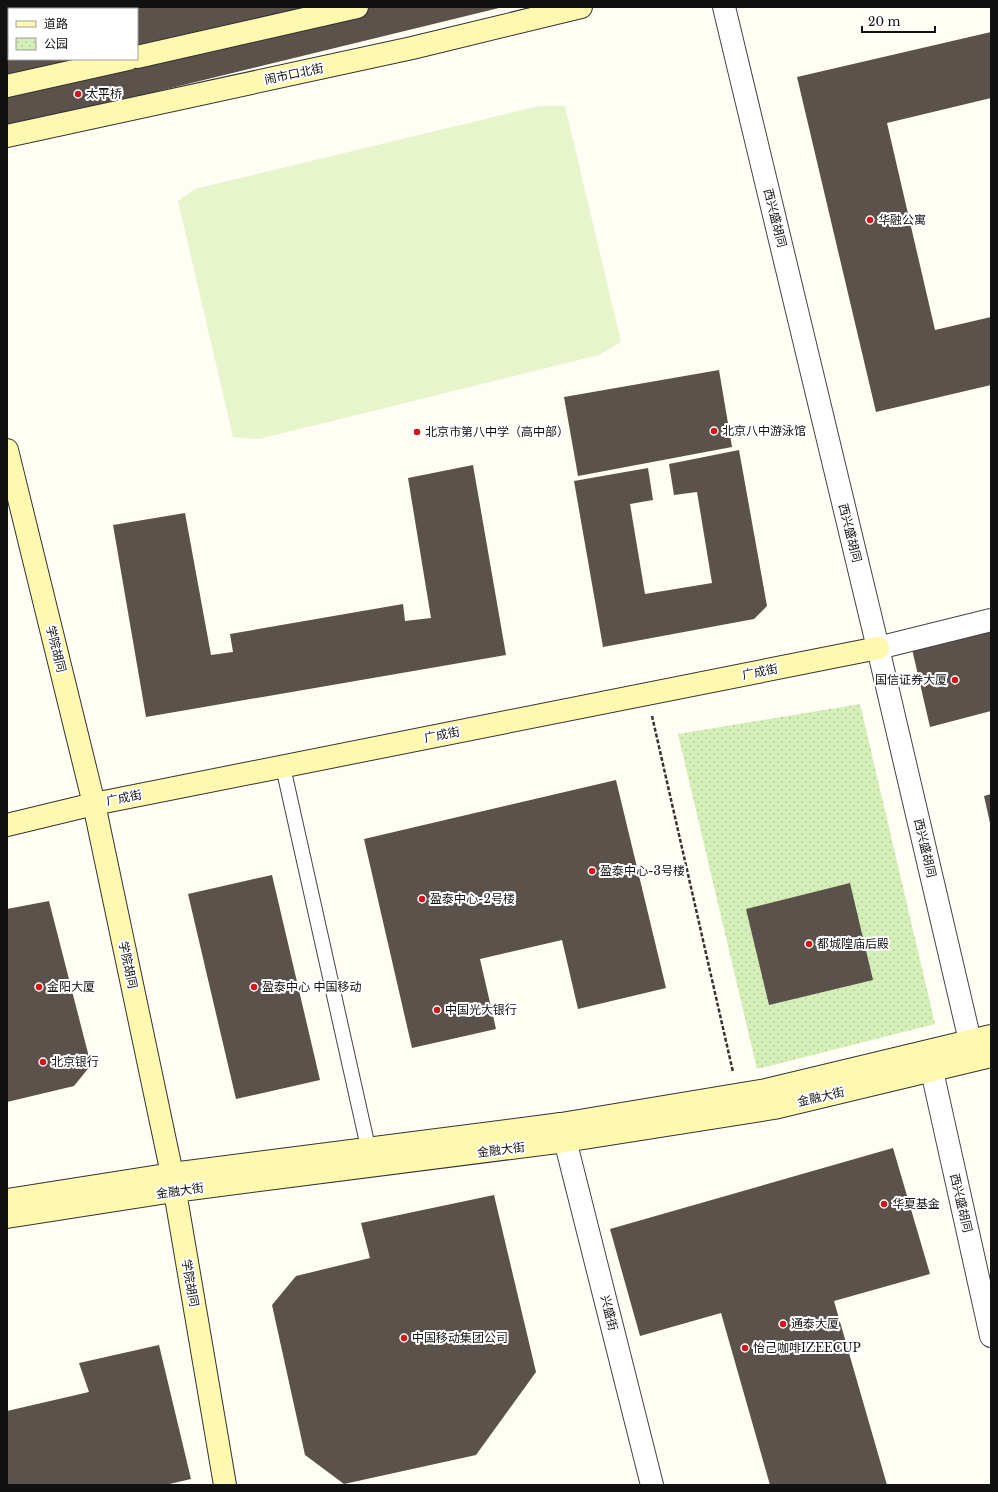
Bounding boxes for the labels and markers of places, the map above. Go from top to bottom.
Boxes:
place label: 太平桥 [86,86,122,101]
marker: 太平桥 [73,89,83,99]
place label: 华融公寓 [878,212,926,227]
marker: 华融公寓 [865,215,875,225]
place label: 北京八中游泳馆 [722,423,806,438]
place label: 北京市第八中学（高中部） [425,424,569,439]
marker: 北京八中游泳馆 [709,426,719,436]
marker: 北京市第八中学（高中部） [412,427,422,437]
place label: 国信证券大厦 [875,672,947,687]
marker: 国信证券大厦 [950,675,960,685]
place label: 盈泰中心-3号楼 [600,863,685,878]
marker: 盈泰中心-3号楼 [587,866,597,876]
place label: 盈泰中心-2号楼 [430,891,515,906]
marker: 盈泰中心-2号楼 [417,894,427,904]
place label: 都城隍庙后殿 [817,936,889,951]
marker: 都城隍庙后殿 [804,939,814,949]
place label: 金阳大厦 [47,979,95,994]
place label: 盈泰中心 中国移动 [262,979,361,994]
marker: 金阳大厦 [34,982,44,992]
marker: 盈泰中心 中国移动 [249,982,259,992]
place label: 中国光大银行 [445,1002,517,1017]
marker: 中国光大银行 [432,1005,442,1015]
place label: 北京银行 [51,1054,99,1069]
marker: 北京银行 [38,1057,48,1067]
place label: 华夏基金 [892,1196,940,1211]
marker: 华夏基金 [879,1199,889,1209]
place label: 通泰大厦 [791,1316,839,1331]
marker: 通泰大厦 [778,1319,788,1329]
place label: 中国移动集团公司 [412,1330,508,1345]
marker: 中国移动集团公司 [399,1333,409,1343]
place label: 怡己咖啡IZEECUP [753,1340,861,1355]
marker: 怡己咖啡IZEECUP [740,1343,750,1353]

